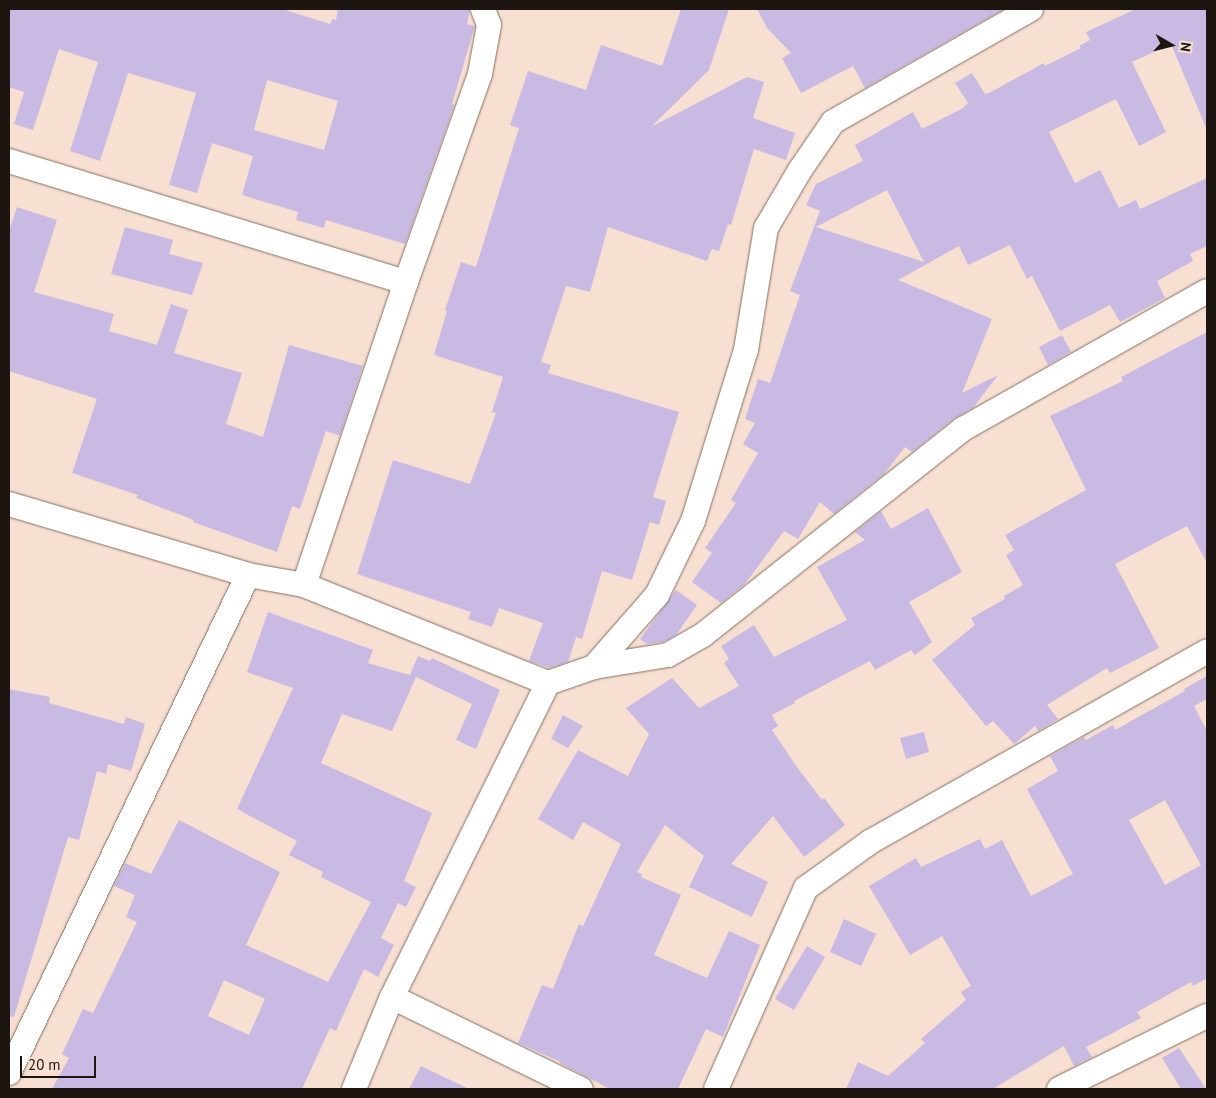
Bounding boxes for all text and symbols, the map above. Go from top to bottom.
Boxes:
north arrow [1146,20,1196,70]
text: N [1176,41,1195,53]
scale bar [22,1046,99,1078]
text: 20 m [28,1055,61,1074]

